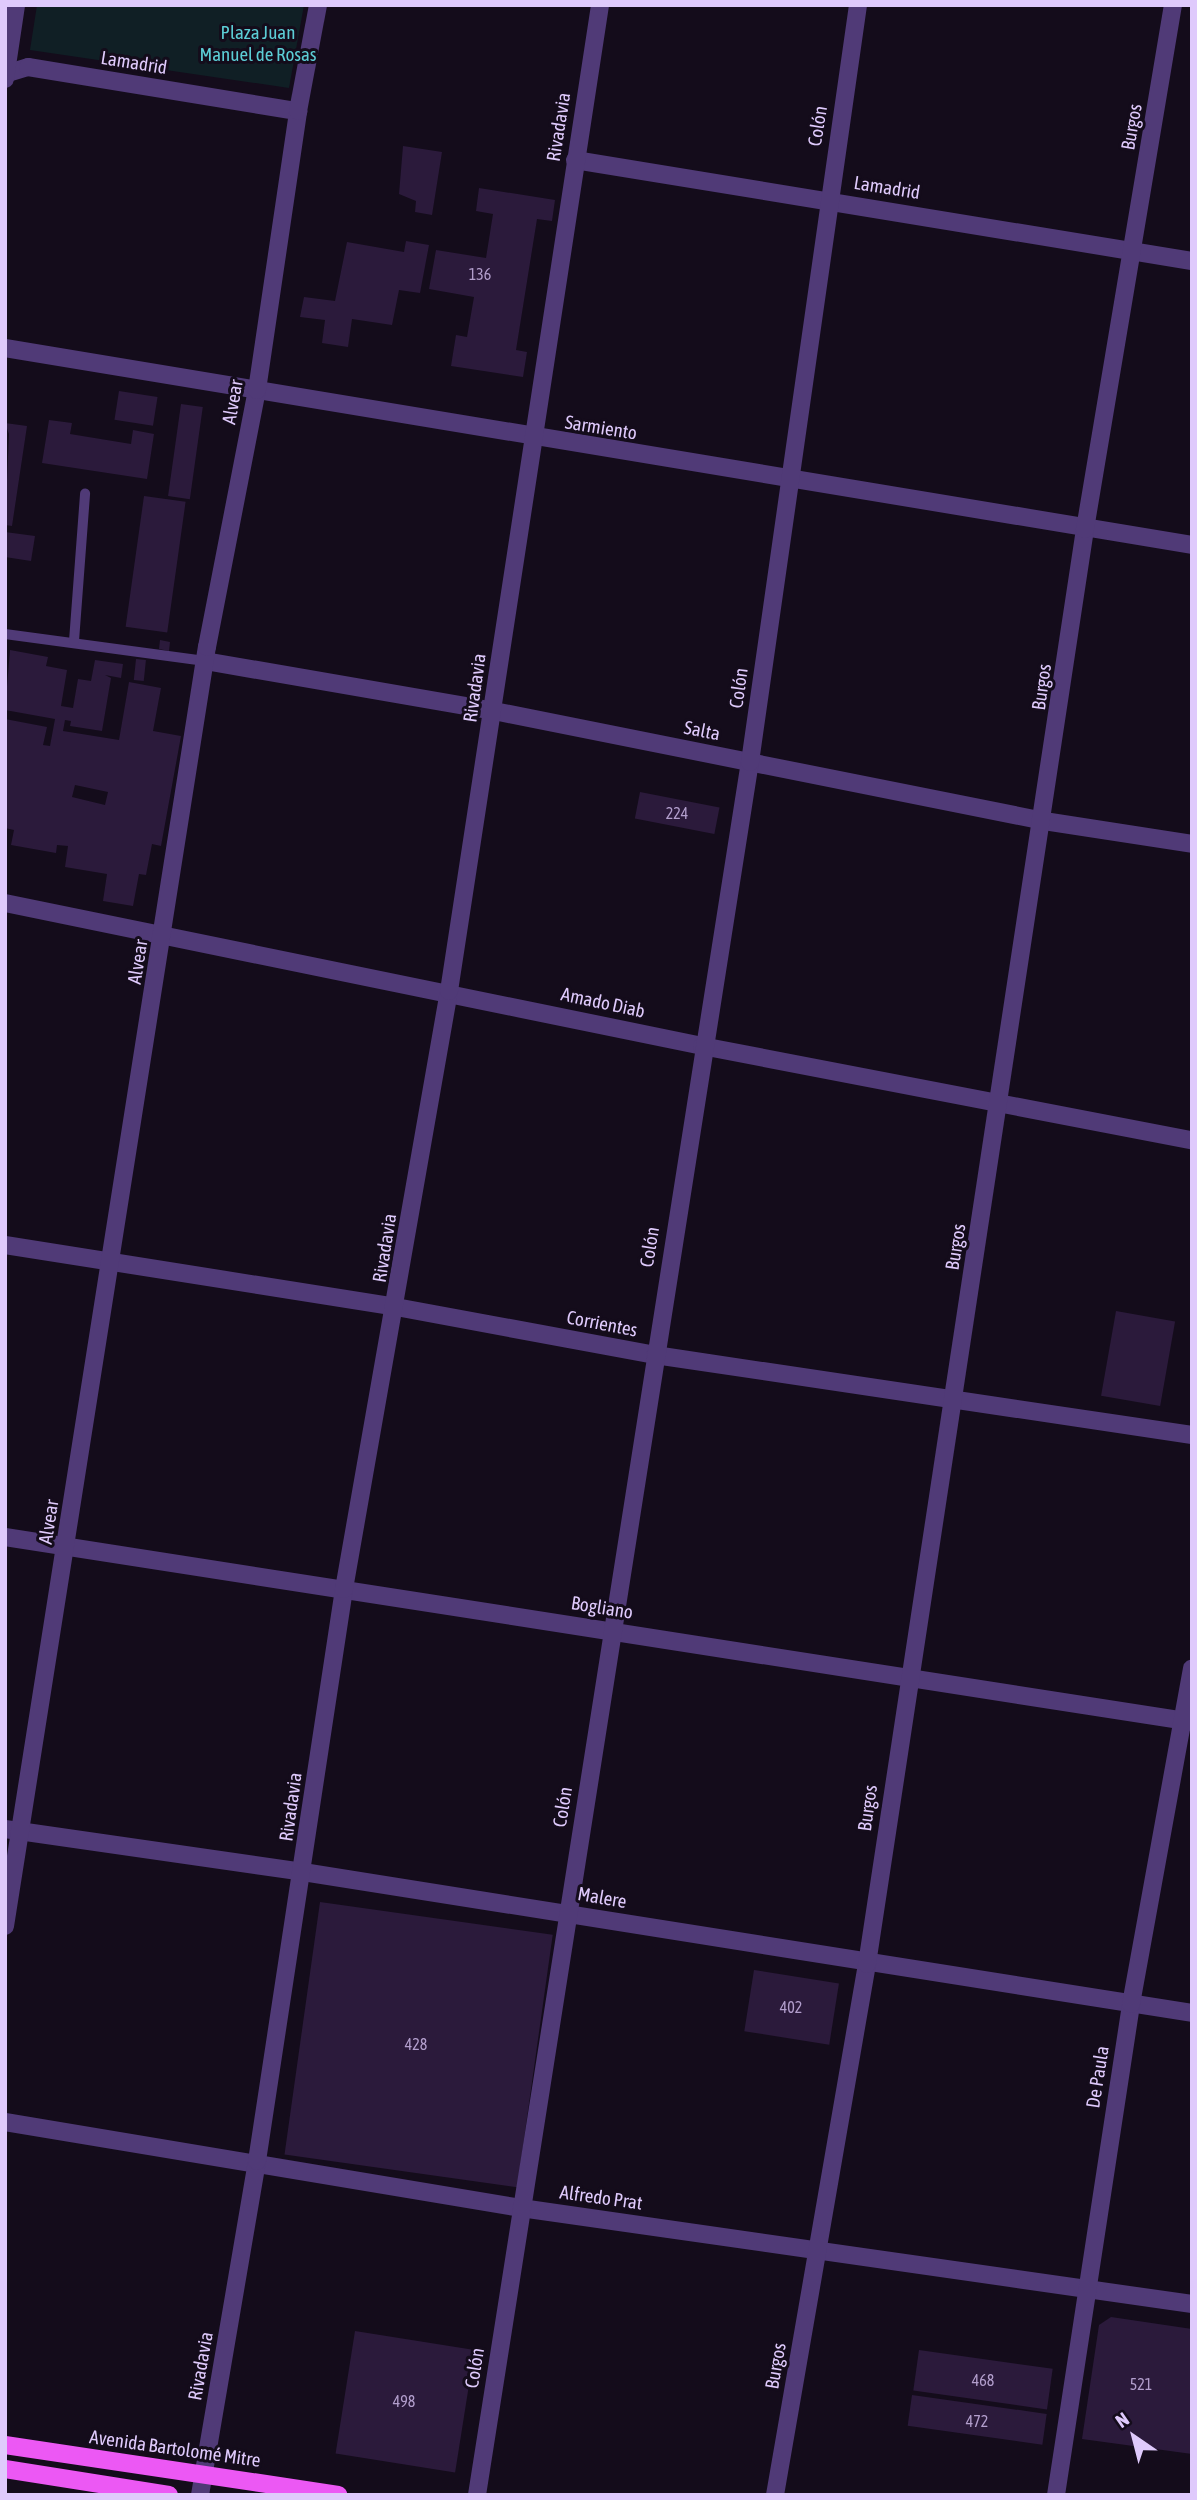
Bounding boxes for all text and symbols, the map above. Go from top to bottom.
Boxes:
park label: Plaza Juan Manuel de Rosas [199,22,317,66]
street label: Lamadrid [99,47,169,79]
street label: Rivadavia [542,91,576,163]
street label: Burgos [1117,102,1147,152]
street label: Colón [804,104,832,148]
street label: Lamadrid [852,172,922,204]
house number: 136 [469,264,491,284]
street label: Alvear [218,378,248,426]
street label: Sarmiento [563,411,639,445]
street label: Rivadavia [459,652,491,724]
street label: Burgos [1027,662,1057,712]
street label: Colón [725,666,753,710]
street label: Salta [682,716,722,746]
house number: 224 [666,803,688,823]
street label: Alvear [123,938,153,986]
street label: Amado Diab [559,983,647,1023]
street label: Rivadavia [368,1212,402,1284]
street label: Burgos [941,1222,971,1272]
street label: Colón [636,1225,664,1269]
street label: Corrientes [565,1306,639,1342]
street label: Alvear [34,1498,64,1546]
street label: Bogliano [569,1592,635,1624]
street label: Rivadavia [275,1771,307,1843]
street label: Burgos [853,1783,883,1833]
street label: Colón [549,1785,577,1829]
street label: Malere [576,1882,628,1914]
house number: 402 [780,1997,802,2017]
house number: 428 [405,2034,427,2054]
street label: De Paula [1082,2044,1114,2110]
street label: Alfredo Prat [558,2181,644,2215]
street label: Rivadavia [184,2330,218,2402]
street label: Burgos [761,2341,791,2391]
street label: Colón [461,2346,489,2390]
house number: 468 [972,2370,994,2390]
house number: 521 [1130,2374,1152,2394]
house number: 498 [393,2391,415,2411]
north arrow [1099,2402,1169,2472]
text: N [1111,2408,1133,2432]
house number: 472 [966,2411,988,2431]
street label: Avenida Bartolomé Mitre [88,2426,262,2472]

